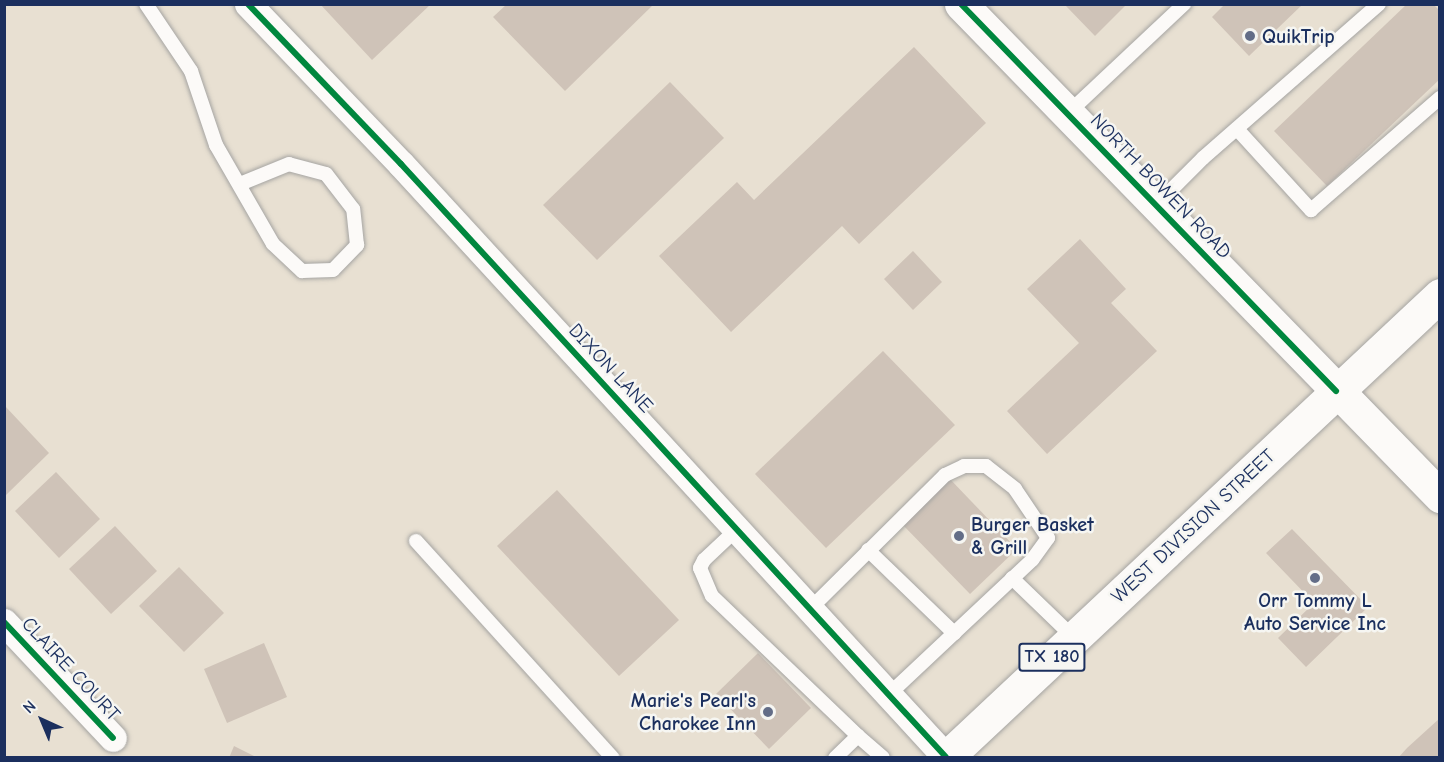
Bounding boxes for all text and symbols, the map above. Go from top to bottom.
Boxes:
place label: QuikTrip [1262,24,1335,48]
marker: QuikTrip [1243,29,1257,43]
street label: NORTH BOWEN ROAD [1085,108,1237,264]
street label: DIXON LANE [564,318,658,418]
street label: WEST DIVISION STREET [1106,444,1280,608]
place label: Burger Basket & Grill [971,512,1094,559]
marker: Burger Basket & Grill [952,529,966,543]
marker: Orr Tommy L Auto Service Inc [1308,571,1322,585]
place label: Orr Tommy L Auto Service Inc [1244,588,1386,635]
street label: CLAIRE COURT [17,612,125,726]
road number: TX 180 [1018,642,1086,672]
place label: Marie's Pearl's Charokee Inn [631,688,756,735]
north arrow [12,690,72,750]
text: N [19,697,40,717]
marker: Marie's Pearl's Charokee Inn [761,705,775,719]

